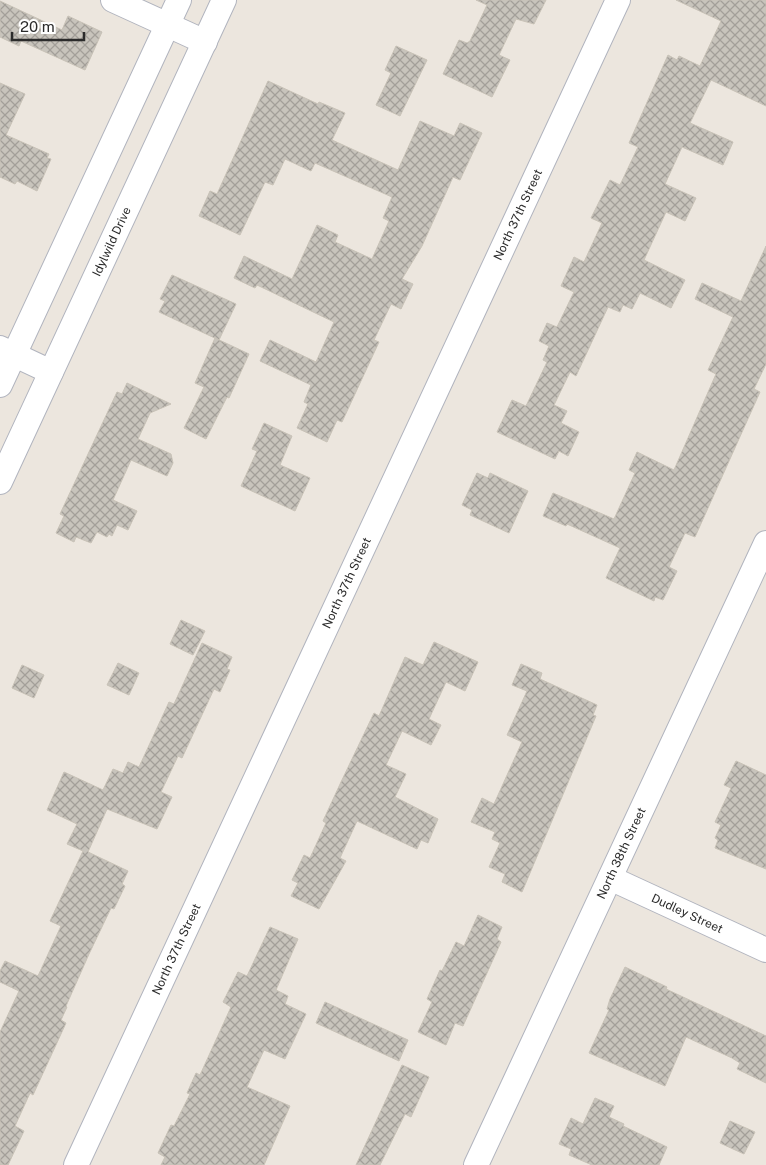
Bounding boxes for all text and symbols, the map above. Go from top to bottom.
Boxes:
scale bar [12,10,85,42]
text: 20 m [20,18,55,35]
street label: North 37th Street [491,167,545,263]
street label: Idylwild Drive [90,205,134,279]
street label: North 37th Street [320,535,374,631]
street label: North 38th Street [594,805,649,901]
street label: Dudley Street [649,891,725,936]
street label: North 37th Street [149,901,204,997]

